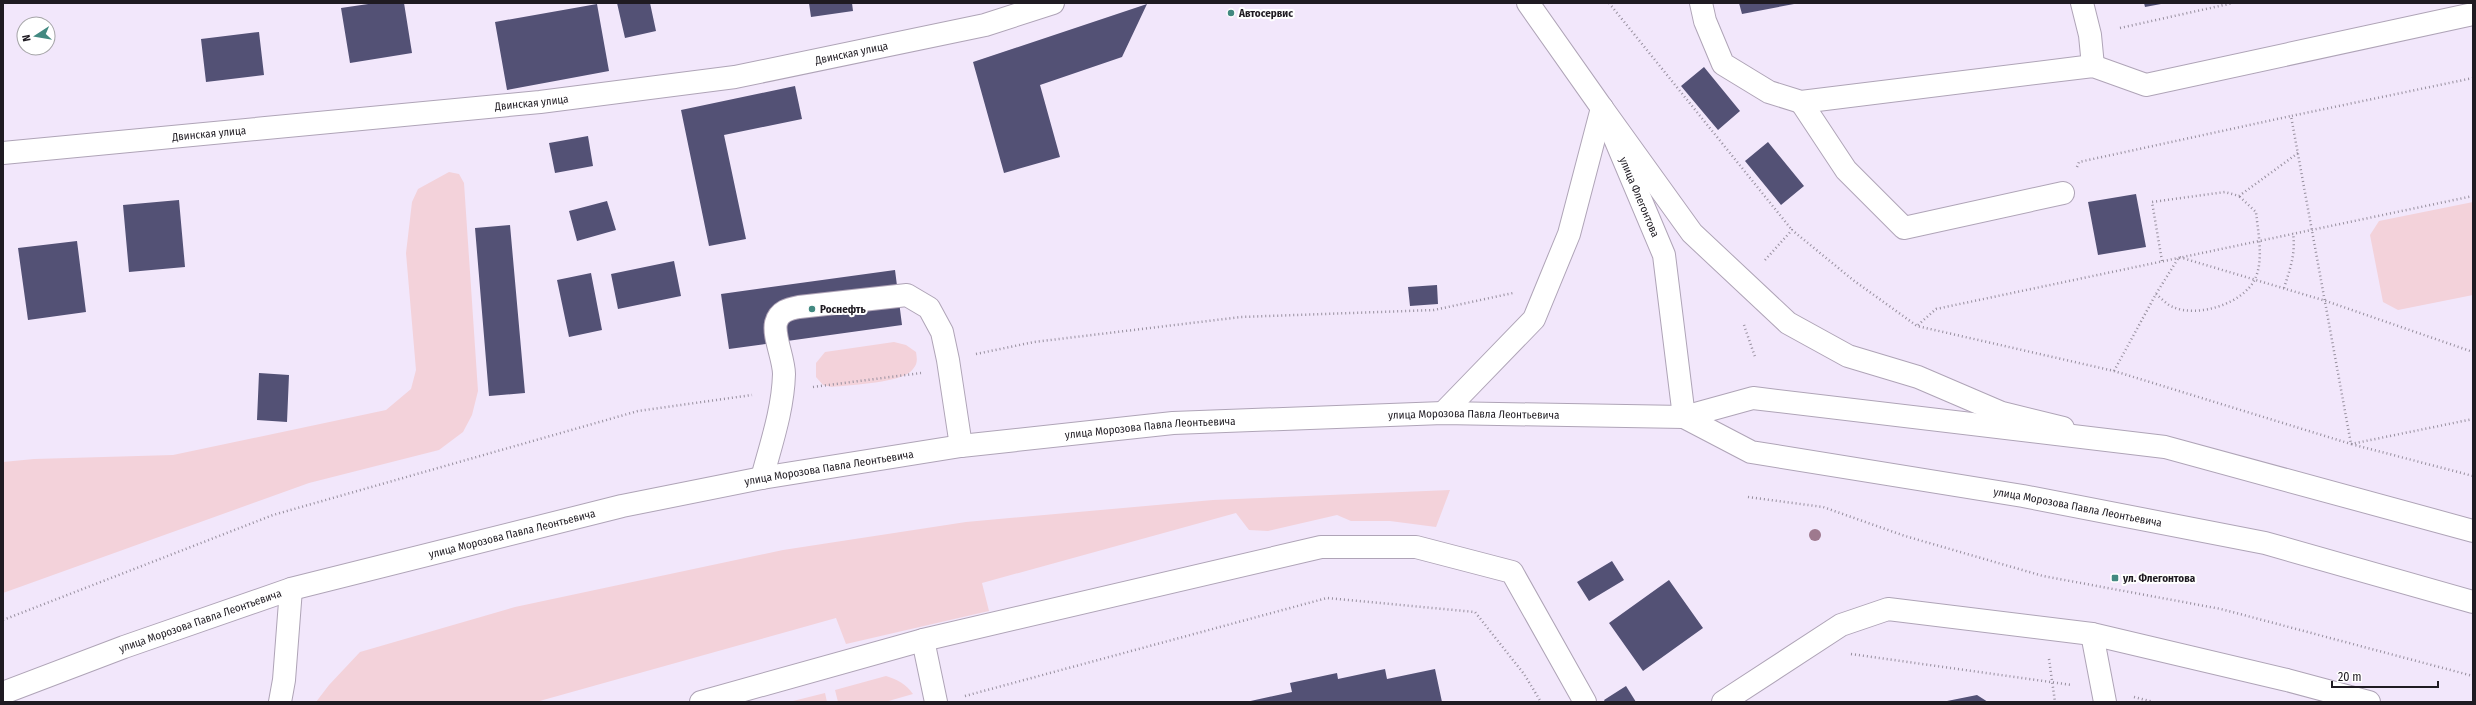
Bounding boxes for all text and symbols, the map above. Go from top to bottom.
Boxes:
place label: Автосервис [1238,7,1293,20]
marker: Автосервис [1226,8,1236,18]
north arrow [16,16,56,56]
text: N [20,33,34,43]
street label: Двинская улица [813,39,889,67]
street label: Двинская улица [493,92,569,113]
street label: Двинская улица [171,124,247,144]
street label: улица Флегонтова [1616,155,1662,239]
place label: Роснефть [820,303,867,316]
marker: Роснефть [807,304,817,314]
street label: улица Морозова Павла Леонтьевича [1388,407,1559,422]
street label: улица Морозова Павла Леонтьевича [1064,415,1236,442]
street label: улица Морозова Павла Леонтьевича [743,448,915,488]
street label: улица Морозова Павла Леонтьевича [1993,485,2163,530]
street label: улица Морозова Павла Леонтьевича [427,507,597,561]
place label: ул. Флегонтова [2122,572,2196,585]
marker: ул. Флегонтова [2110,573,2120,583]
street label: улица Морозова Павла Леонтьевича [117,587,283,655]
scale bar [2332,663,2438,689]
text: 20 m [2338,670,2362,684]

